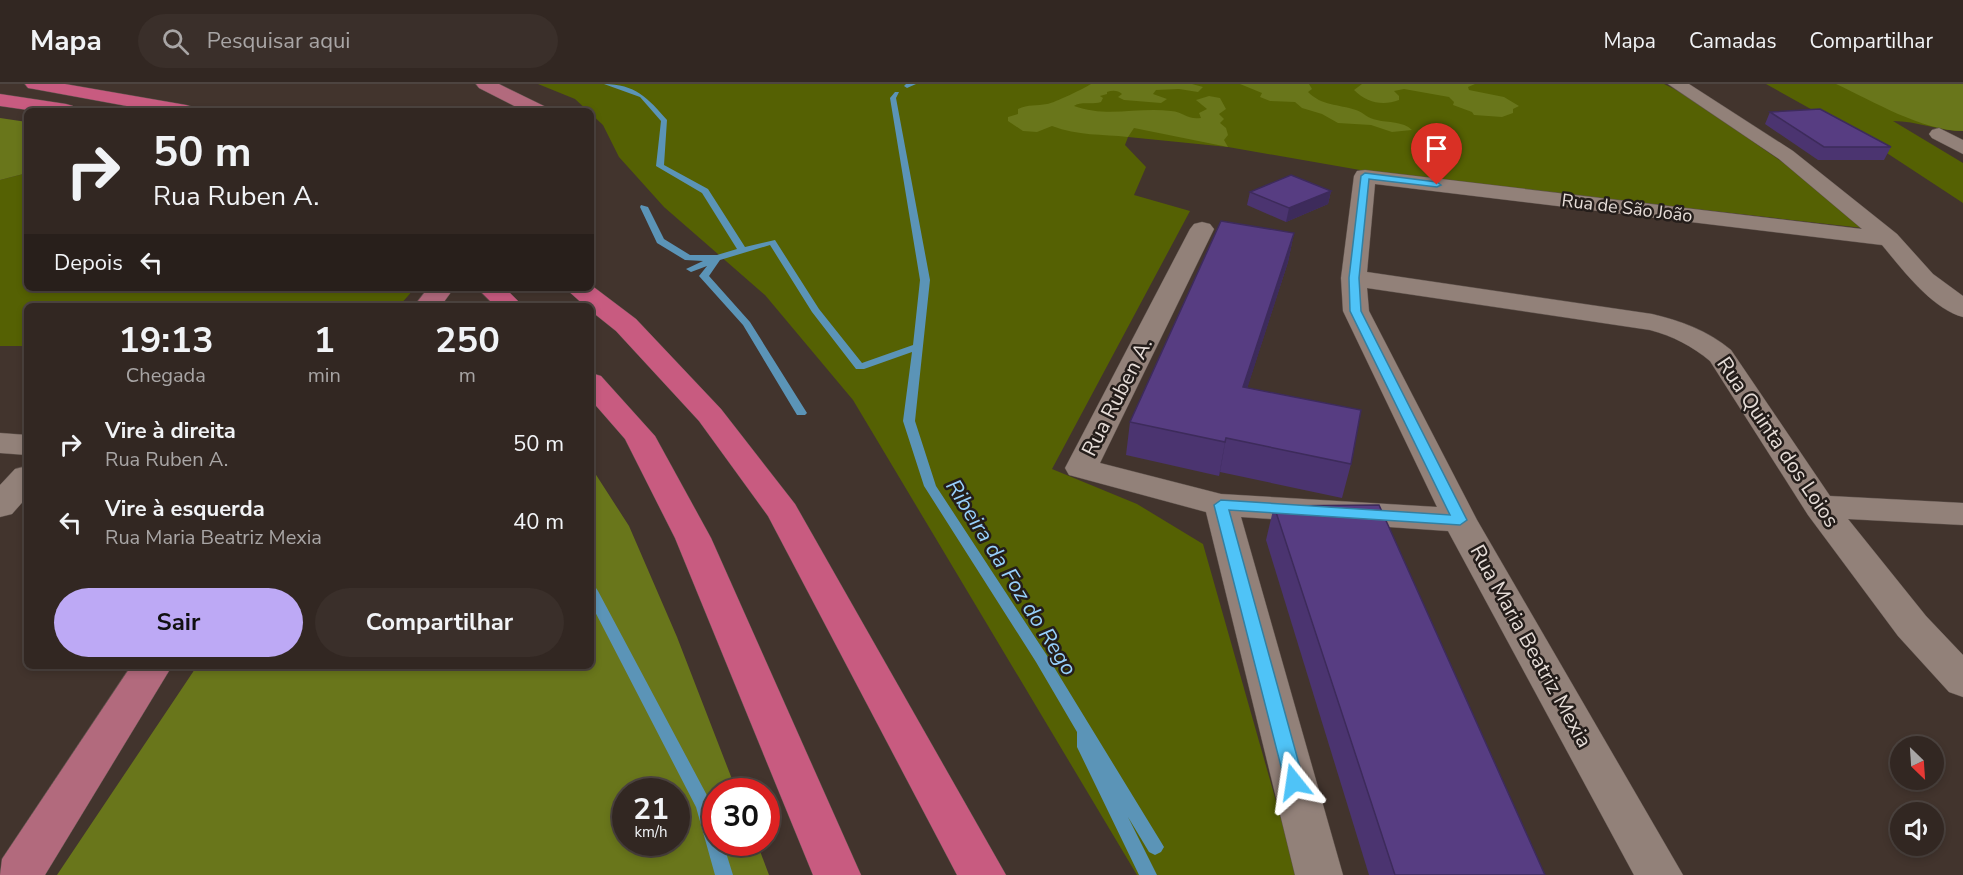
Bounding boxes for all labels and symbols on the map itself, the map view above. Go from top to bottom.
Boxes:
pin [1411,123,1462,185]
street label: Rua de São João [1560,188,1694,228]
street label: Rua Ruben A. [1075,333,1159,461]
street label: Rua Quinta dos Loios [1710,351,1846,533]
water label: Ribeira da Foz do Rego [938,474,1084,681]
street label: Rua Maria Beatriz Mexia [1464,540,1598,752]
north arrow [1890,736,1944,790]
position arrow [1262,750,1326,814]
speed limit sign: 30 [702,778,780,856]

